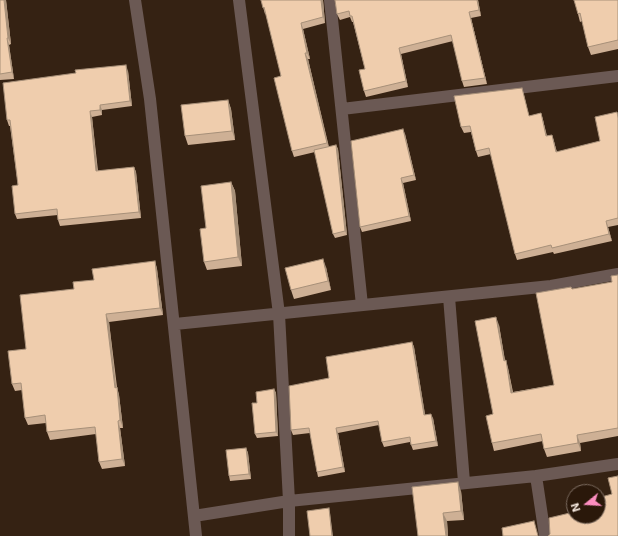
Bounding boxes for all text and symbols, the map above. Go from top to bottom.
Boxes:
north arrow [566,484,606,524]
text: N [568,501,583,514]

